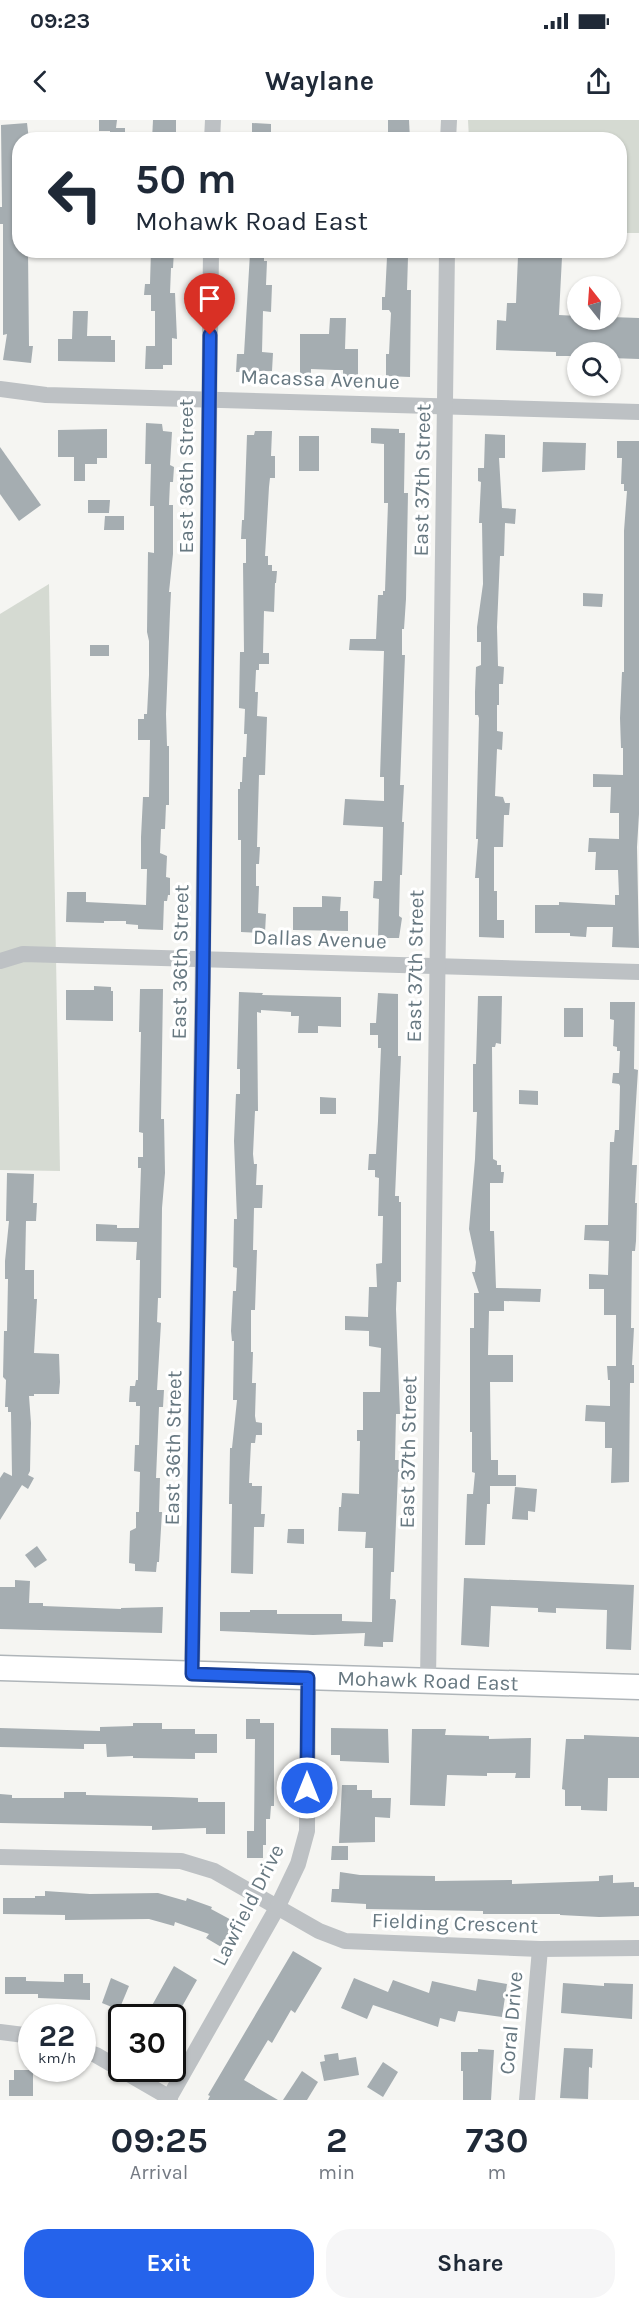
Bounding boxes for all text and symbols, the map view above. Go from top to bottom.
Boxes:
text: 09:23 [30,8,90,34]
icon: back [24,65,57,98]
text: Waylane [265,65,374,97]
icon: share [582,65,615,98]
text: 50 m [135,154,237,204]
icon: left [36,156,114,234]
text: Mohawk Road East [135,205,368,237]
pin [184,273,235,335]
north arrow [567,276,621,330]
map controls [567,276,621,396]
icon: arrive [193,282,226,315]
button: search [567,342,621,396]
street label: Macassa Avenue [240,364,400,394]
street label: East 36th Street [174,398,198,553]
street label: East 37th Street [409,403,435,557]
street label: East 36th Street [167,884,193,1040]
street label: East 37th Street [402,889,428,1043]
street label: Dallas Avenue [253,925,387,953]
street label: East 36th Street [160,1370,186,1526]
street label: East 37th Street [395,1375,421,1529]
street label: Mohawk Road East [337,1666,519,1695]
position arrow [275,1756,339,1820]
street label: Lawfield Drive [207,1840,289,1970]
street label: Fielding Crescent [371,1908,539,1938]
street label: Coral Drive [495,1970,527,2076]
speed limit sign: 30 [108,2004,186,2082]
text: 22 [39,2018,75,2054]
text: km/h [38,2049,76,2067]
text: 09:25 [111,2119,208,2161]
text: 2 [326,2119,347,2161]
text: 730 [465,2119,529,2161]
text: Arrival [130,2161,188,2184]
text: min [318,2161,355,2184]
text: m [488,2161,506,2184]
button: Exit [24,2229,314,2298]
button: Share [326,2229,615,2298]

